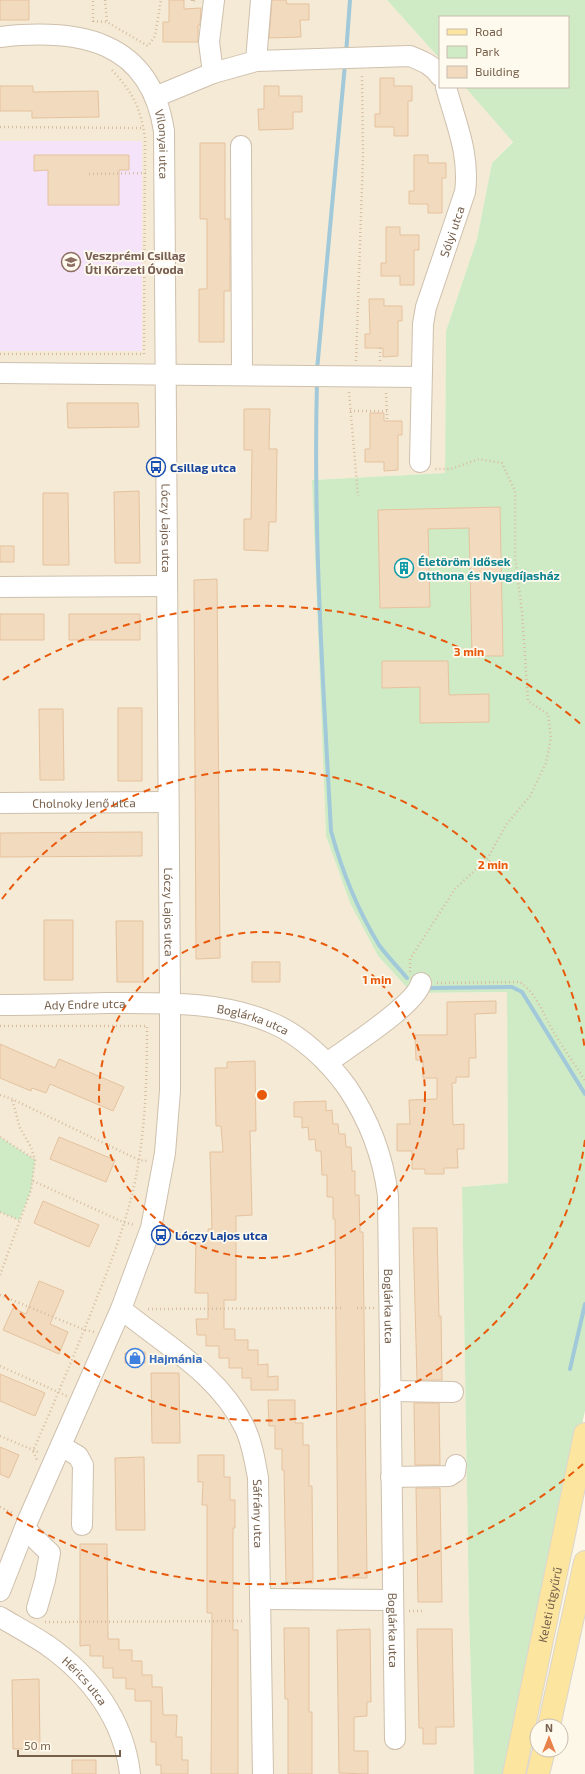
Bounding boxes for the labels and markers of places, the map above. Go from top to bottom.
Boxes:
place label: Veszprémi Csillag Úti Körzeti Óvoda [85,248,186,276]
school or university icon: Veszprémi Csillag Úti Körzeti Óvoda [60,251,82,273]
bus stop icon: Csillag utca [145,456,167,478]
place label: Csillag utca [170,460,236,474]
place label: Életöröm Idősek Otthona és Nyugdíjasház [418,554,560,583]
building icon: Életöröm Idősek Otthona és Nyugdíjasház [393,557,415,579]
centre of rings [255,1088,269,1102]
bus stop icon: Lóczy Lajos utca [150,1224,172,1246]
place label: Lóczy Lajos utca [175,1228,268,1243]
shop icon: Hajmánia [124,1347,146,1369]
place label: Hajmánia [149,1351,202,1366]

